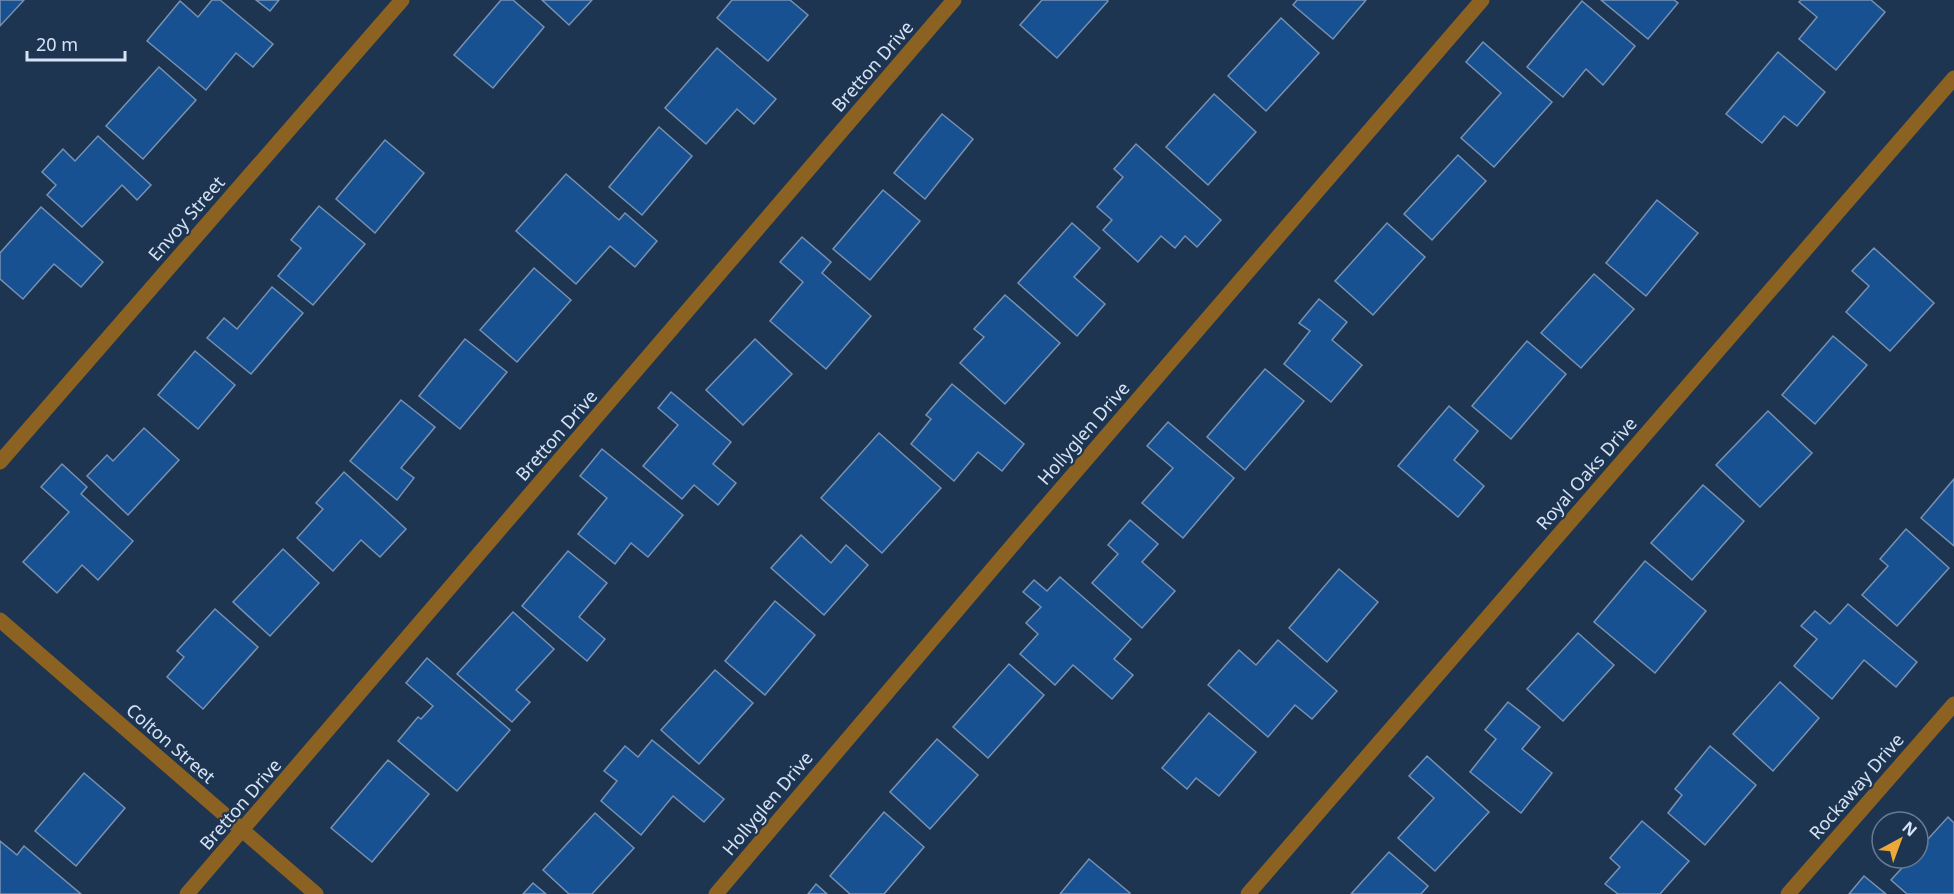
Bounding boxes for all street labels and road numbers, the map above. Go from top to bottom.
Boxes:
street label: Bretton Drive [826,15,918,117]
street label: Envoy Street [143,170,230,265]
street label: Hollyglen Drive [1032,376,1134,490]
street label: Bretton Drive [510,384,602,486]
street label: Royal Oaks Drive [1530,412,1642,534]
street label: Colton Street [121,698,221,789]
street label: Rockaway Drive [1803,728,1909,844]
street label: Hollyglen Drive [716,746,818,860]
street label: Bretton Drive [194,753,286,855]

